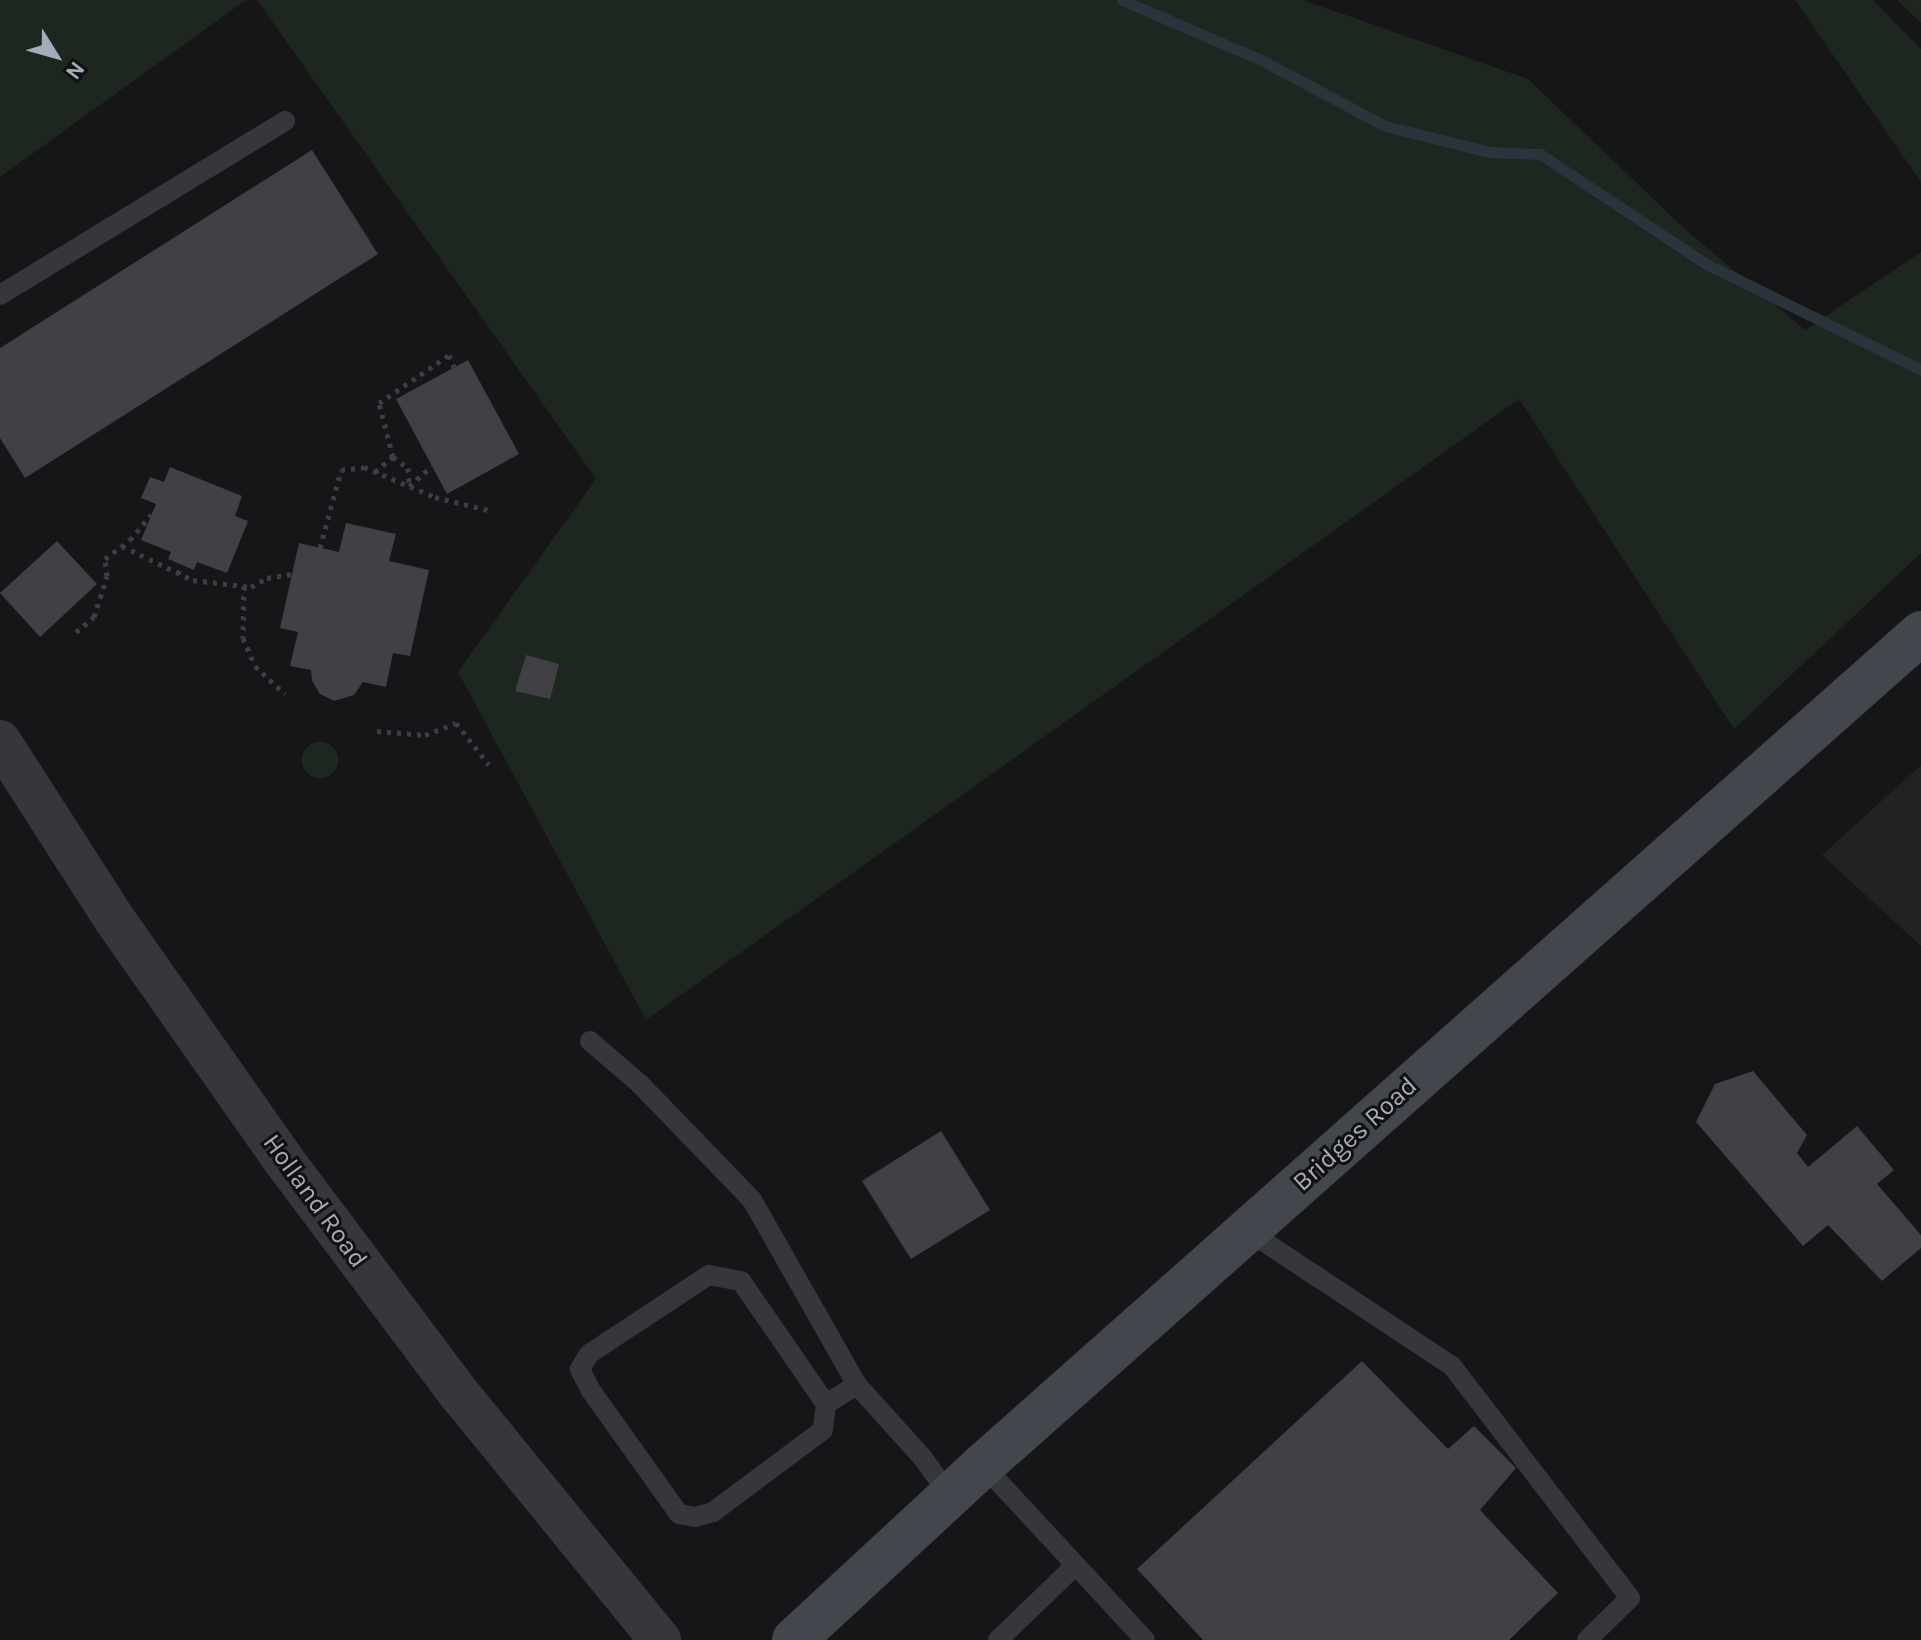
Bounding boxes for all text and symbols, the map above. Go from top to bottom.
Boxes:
north arrow [16,16,96,96]
text: N [60,56,90,85]
street label: Bridges Road [1286,1070,1424,1198]
street label: Holland Road [256,1128,374,1274]

